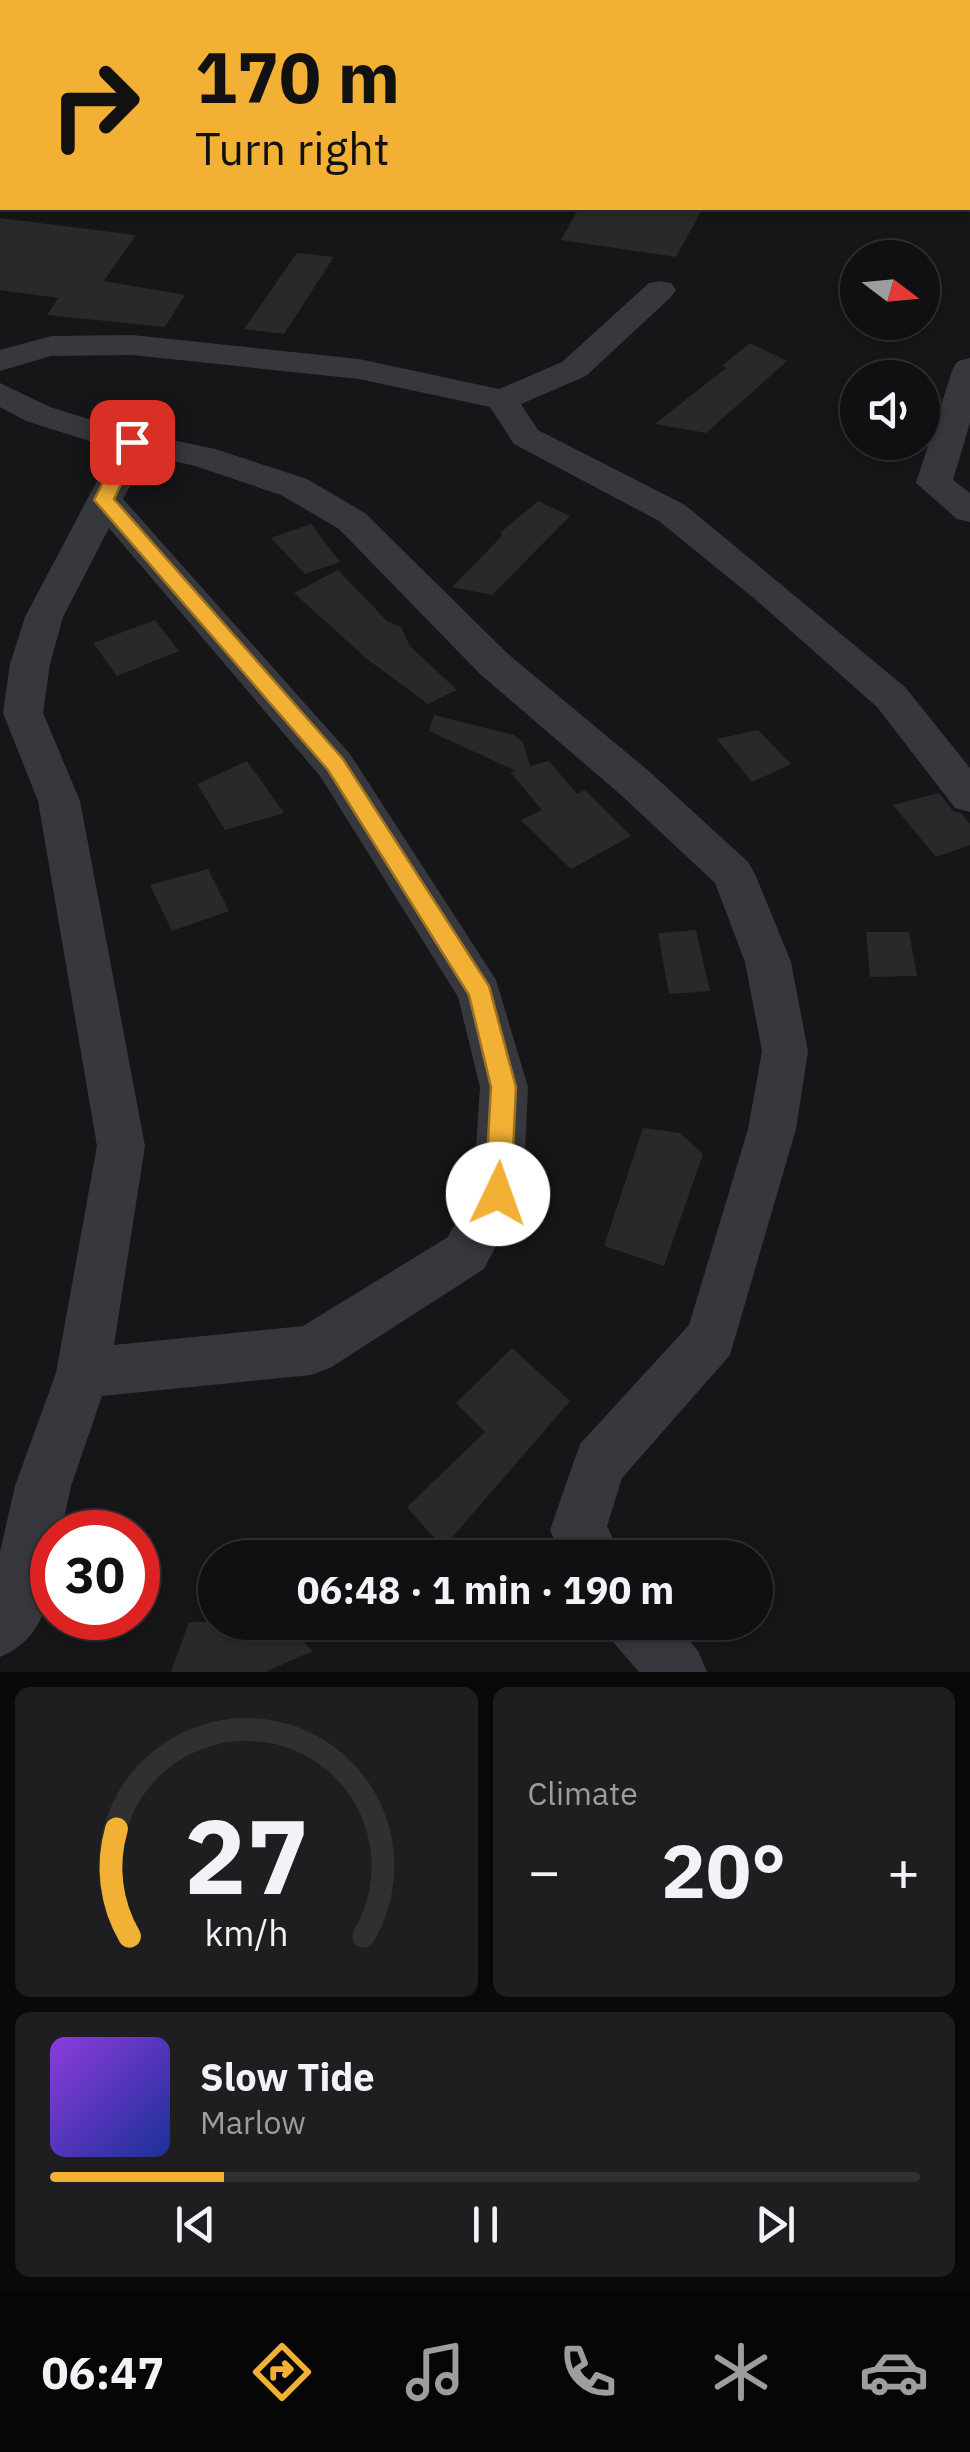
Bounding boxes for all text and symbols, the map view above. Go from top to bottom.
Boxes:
text: 170 m [195,31,400,122]
icon: right [30,40,160,170]
text: Turn right [195,119,390,177]
north arrow [840,240,940,340]
map controls [840,240,940,460]
button: sound [840,360,940,460]
pin [90,400,175,485]
icon: arrive [105,415,160,470]
position arrow [446,1142,550,1246]
speed limit sign: 30 [30,1510,160,1640]
text: 06:48 · 1 min · 190 m [297,1565,674,1614]
text: Climate [528,1772,638,1814]
text: 27 [184,1787,309,1923]
text: 20° [661,1821,786,1919]
text: − [528,1835,561,1906]
text: + [887,1835,920,1906]
text: km/h [204,1909,288,1956]
text: Slow Tide [200,2052,375,2101]
text: Marlow [200,2101,306,2143]
icon: previous [168,2197,223,2252]
icon: pause [458,2197,513,2252]
icon: next [748,2197,803,2252]
icon: directions [247,2337,317,2407]
icon: music [400,2337,470,2407]
icon: phone [553,2337,623,2407]
icon: climate [706,2337,776,2407]
icon: car [859,2337,929,2407]
text: 06:47 [41,2343,164,2401]

